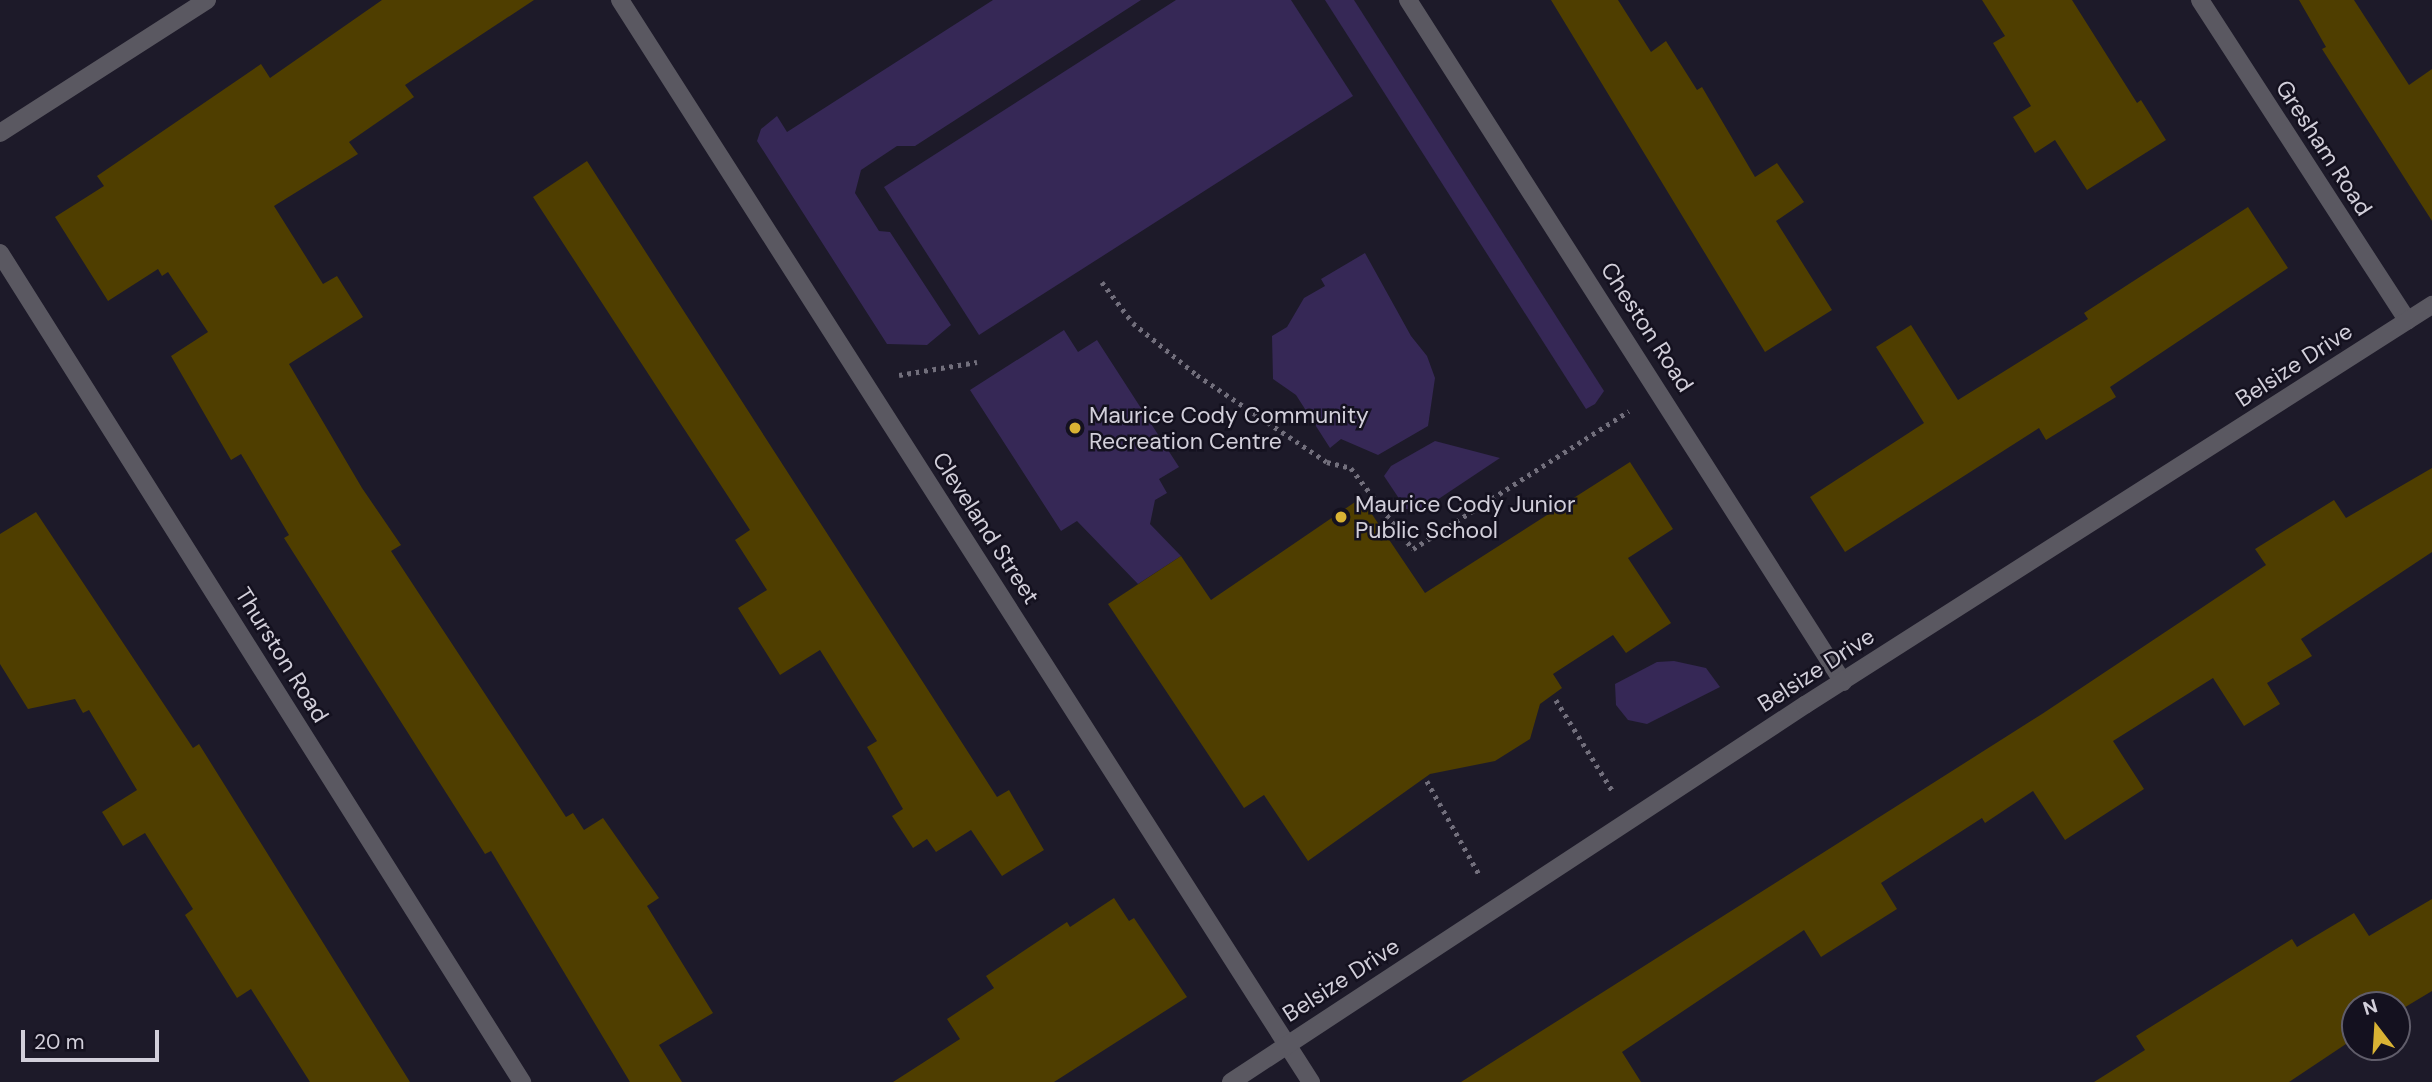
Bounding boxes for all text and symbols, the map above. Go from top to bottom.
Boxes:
street label: Gresham Road [2270,75,2378,221]
street label: Cheston Road [1595,257,1699,397]
street label: Belsize Drive [2231,317,2357,413]
place label: Maurice Cody Community Recreation Centre [1089,401,1369,455]
marker: Maurice Cody Community Recreation Centre [1067,420,1083,436]
street label: Cleveland Street [927,447,1045,609]
place label: Maurice Cody Junior Public School [1355,490,1575,544]
marker: Maurice Cody Junior Public School [1333,509,1349,525]
street label: Thurston Road [229,582,335,728]
street label: Belsize Drive [1753,622,1879,718]
street label: Belsize Drive [1278,932,1404,1028]
north arrow [2341,991,2411,1061]
text: N [2360,993,2381,1021]
scale bar [24,1016,163,1060]
text: 20 m [34,1028,85,1056]

